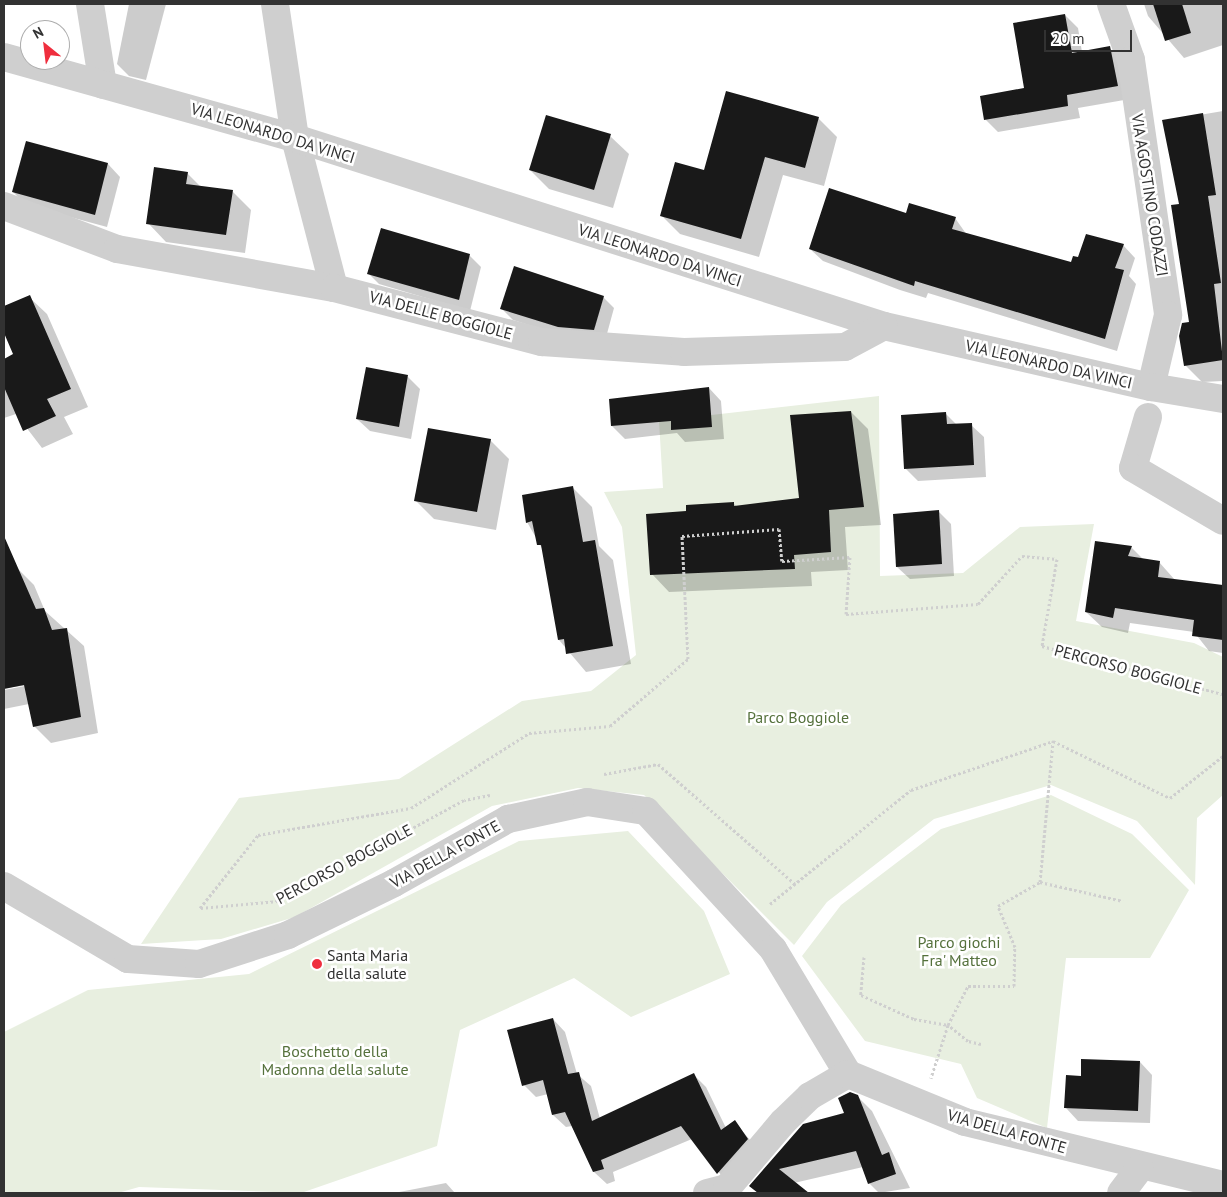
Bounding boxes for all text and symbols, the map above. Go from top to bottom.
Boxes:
north arrow [20,20,70,70]
scale bar [1047,20,1134,52]
text: N [30,23,47,43]
text: 20 m [1052,29,1085,48]
street label: VIA LEONARDO DA VINCI [188,99,358,167]
street label: VIA AGOSTINO CODAZZI [1128,112,1172,278]
street label: VIA LEONARDO DA VINCI [575,219,745,291]
street label: VIA DELLE BOGGIOLE [367,287,515,343]
street label: VIA LEONARDO DA VINCI [963,335,1135,393]
street label: PERCORSO BOGGIOLE [1052,640,1204,698]
park label: Parco Boggiole [747,707,849,727]
street label: VIA DELLA FONTE [386,816,504,892]
street label: PERCORSO BOGGIOLE [273,820,415,908]
park label: Parco giochi Fra' Matteo [917,932,1001,970]
place label: Santa Maria della salute [327,945,408,983]
marker: Santa Maria della salute [311,958,323,970]
park label: Boschetto della Madonna della salute [261,1041,409,1079]
street label: VIA DELLA FONTE [945,1105,1069,1157]

